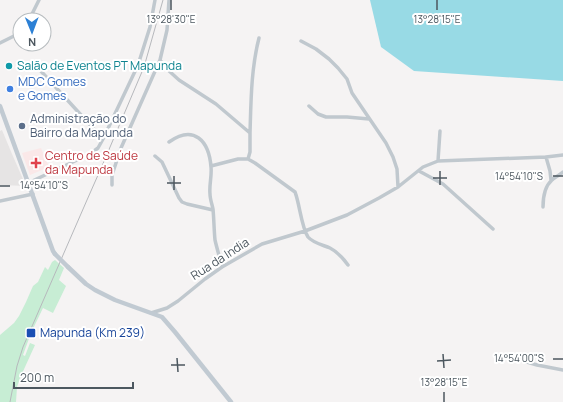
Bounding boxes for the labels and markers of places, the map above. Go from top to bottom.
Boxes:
place label: Salão de Eventos PT Mapunda [17,57,182,74]
marker: Salão de Eventos PT Mapunda [4,61,14,71]
place label: MDC Gomes e Gomes [18,73,86,104]
marker: MDC Gomes e Gomes [5,84,15,94]
place label: Administração do Bairro da Mapunda [30,110,133,141]
marker: Administração do Bairro da Mapunda [17,121,27,131]
place label: Centro de Saúde da Mapunda [45,147,138,178]
marker: Centro de Saúde da Mapunda [30,157,42,169]
place label: Mapunda (Km 239) [40,324,145,341]
marker: Mapunda (Km 239) [25,327,37,339]

